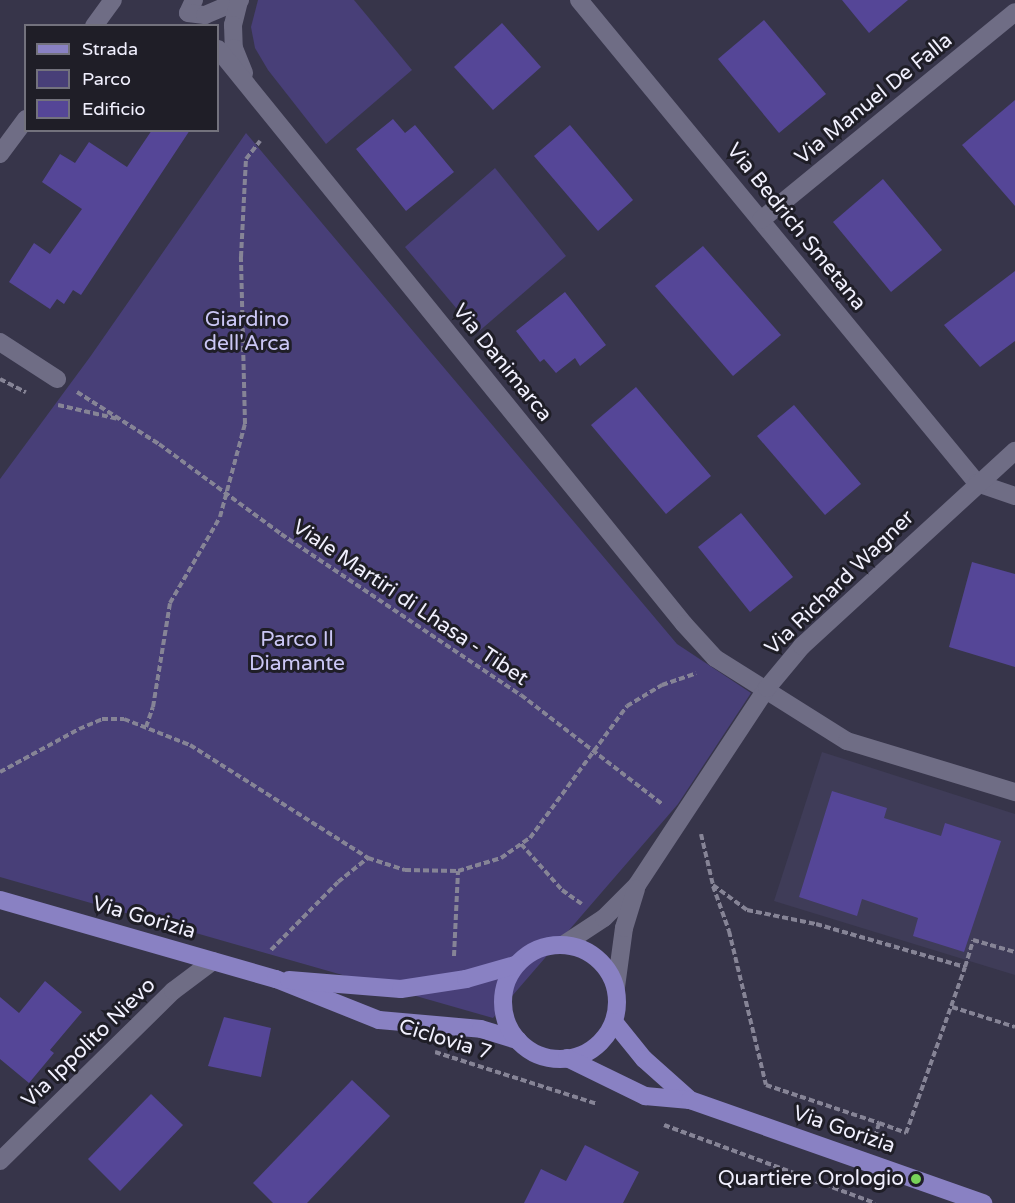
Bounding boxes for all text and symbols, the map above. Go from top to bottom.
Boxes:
legend [24,24,219,132]
street label: Via Manuel De Falla [790,28,958,170]
text: Strada [82,38,138,60]
text: Parco [82,68,131,90]
text: Edificio [82,98,146,120]
street label: Via Bedrich Smetana [721,138,871,316]
street label: Via Danimarca [447,299,557,427]
park label: Giardino dell'Arca [204,307,290,357]
street label: Via Richard Wagner [760,505,920,661]
street label: Viale Martiri di Lhasa - Tibet [287,515,533,691]
park label: Parco Il Diamante [249,627,345,677]
street label: Via Gorizia [89,891,199,945]
street label: Via Ippolito Nievo [17,973,161,1113]
street label: Ciclovia 7 [396,1014,494,1066]
street label: Via Gorizia [790,1101,898,1159]
place label: Quartiere Orologio [718,1166,904,1192]
marker: Quartiere Orologio [909,1172,923,1186]

